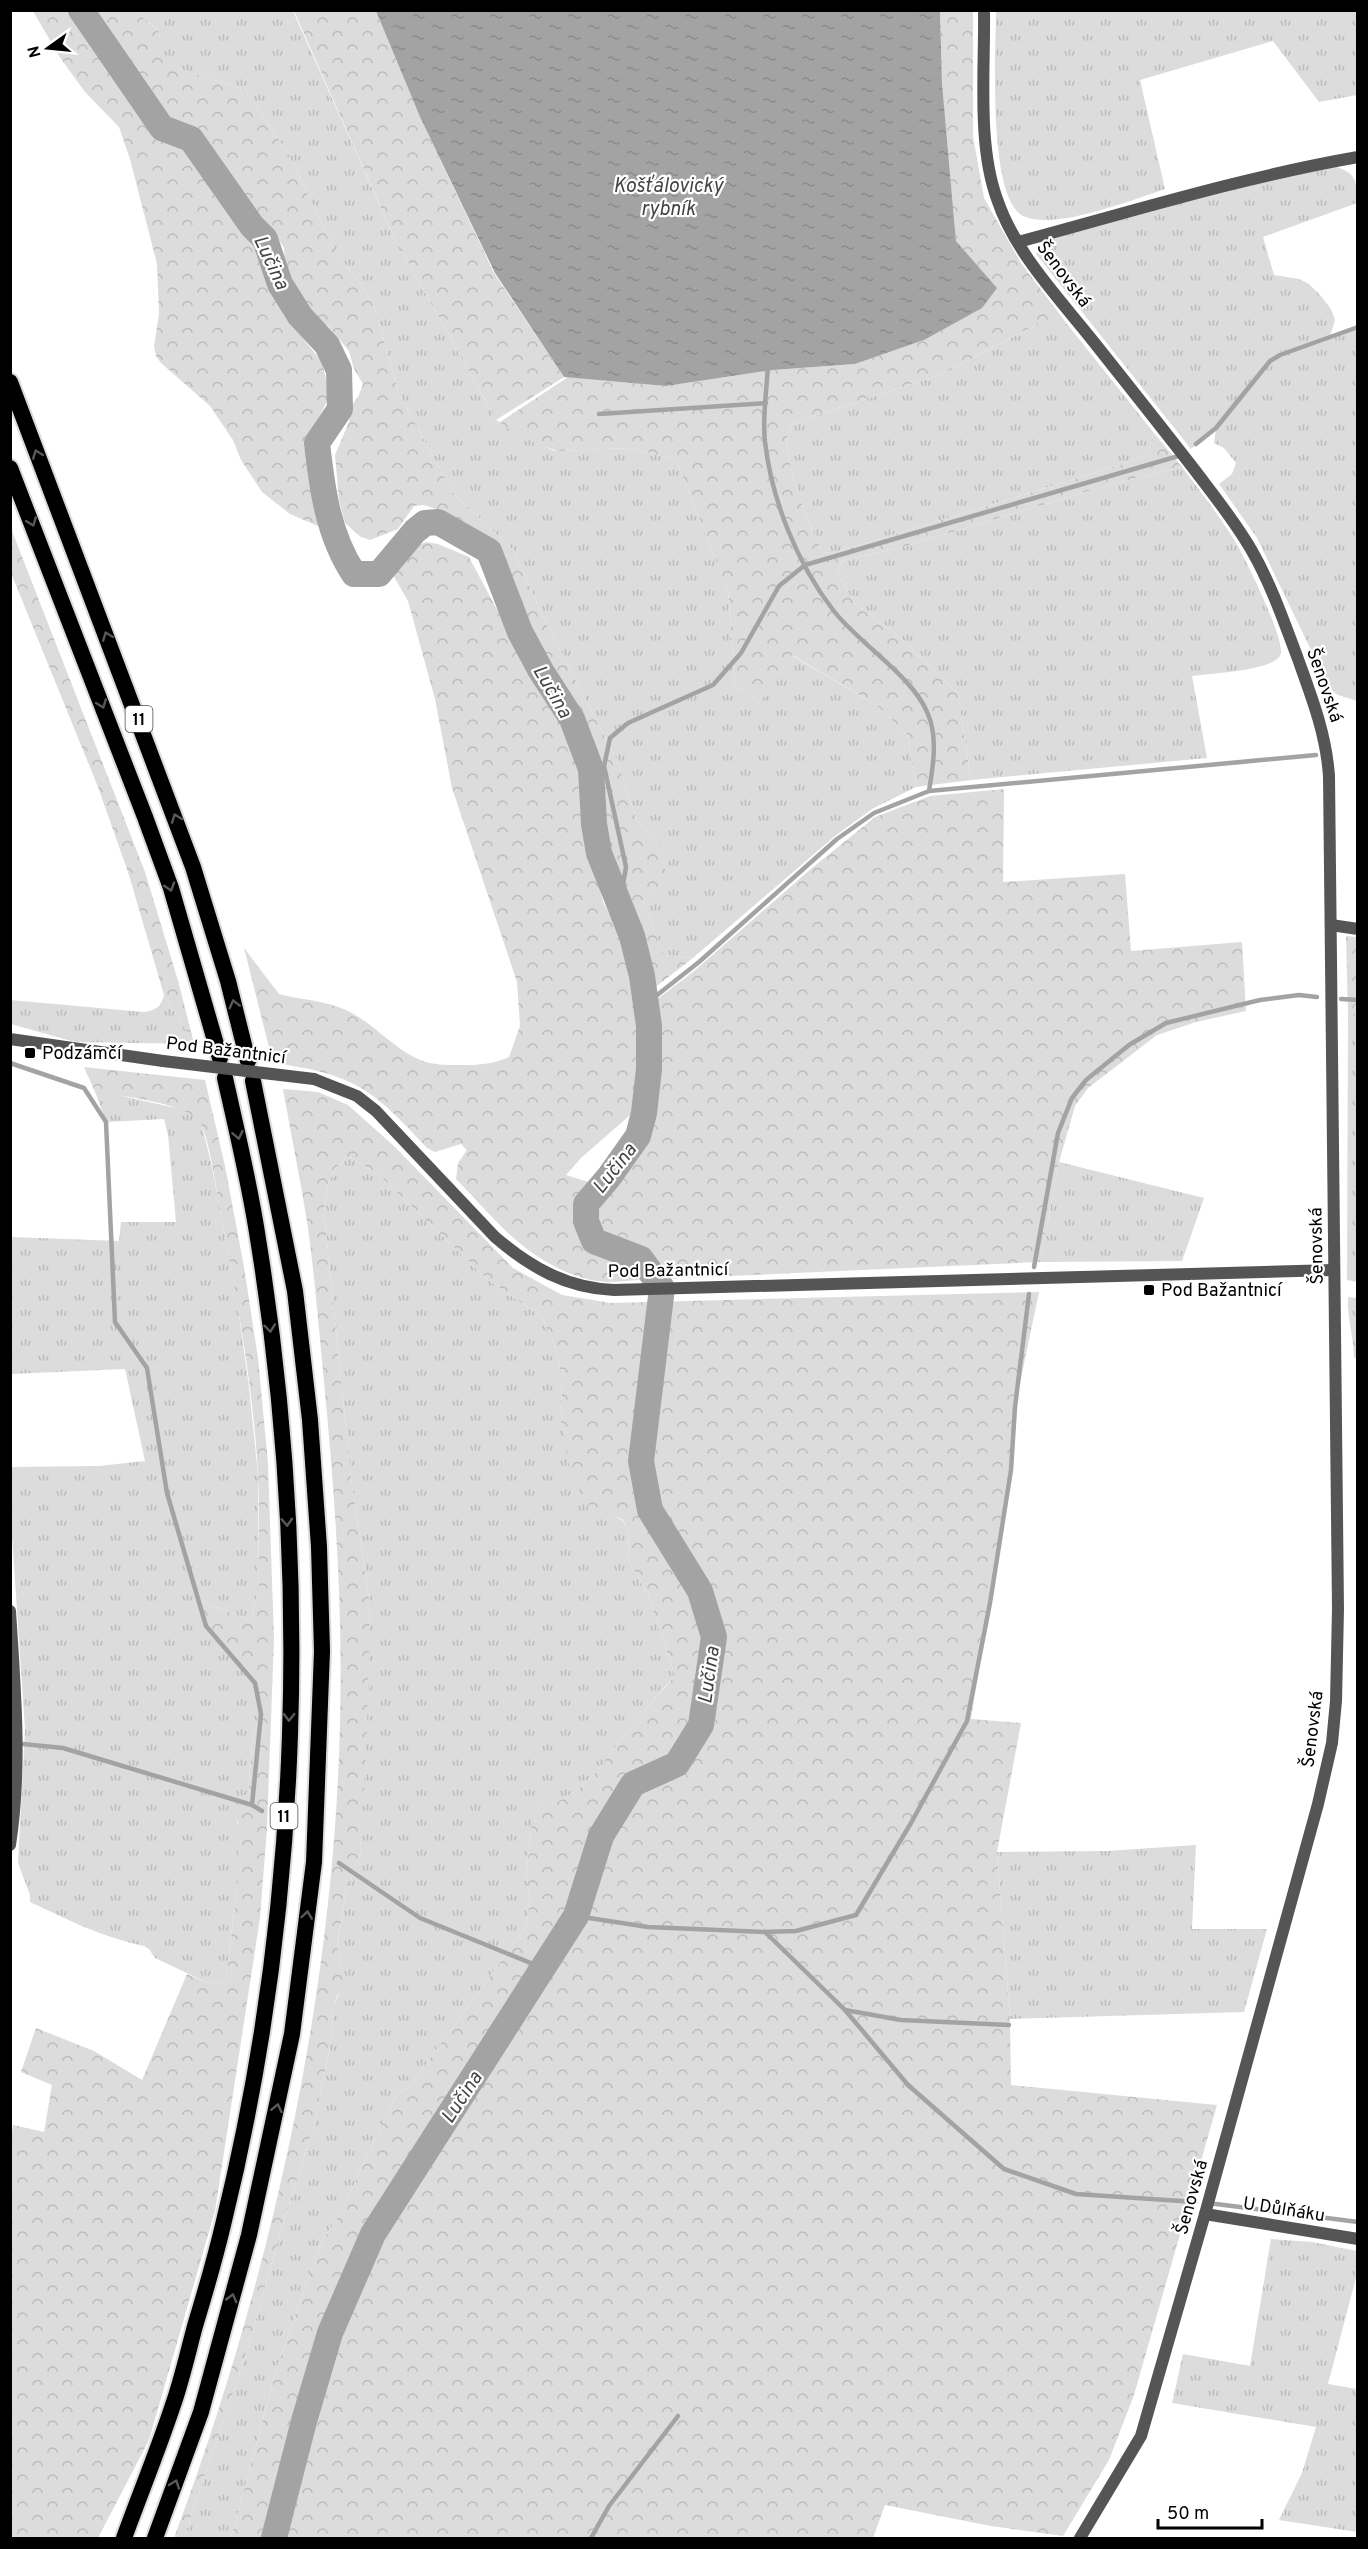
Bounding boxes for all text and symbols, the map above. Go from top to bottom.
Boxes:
north arrow [18,18,78,78]
text: N [24,43,47,60]
water label: Košťálovický rybník [613,174,725,223]
water label: Lučina [246,231,294,295]
street label: Šenovská [1030,236,1097,313]
one-way arrow [31,449,44,460]
one-way arrow [24,517,37,527]
one-way arrow [102,631,115,641]
street label: Šenovská [1300,645,1349,726]
water label: Lučina [526,661,577,724]
one-way arrow [95,698,107,709]
road number: 11 [126,706,152,732]
one-way arrow [170,814,183,824]
one-way arrow [163,881,175,892]
one-way arrow [229,999,241,1010]
street label: Pod Bažantnicí [165,1033,288,1070]
place label: Podzámčí [42,1043,123,1066]
marker: Podzámčí [23,1046,37,1060]
one-way arrow [231,1130,244,1140]
water label: Lučina [588,1138,644,1200]
street label: Šenovská [1303,1207,1330,1285]
street label: Pod Bažantnicí [608,1259,730,1284]
place label: Pod Bažantnicí [1161,1280,1283,1303]
marker: Pod Bažantnicí [1142,1283,1156,1297]
one-way arrow [264,1323,276,1332]
one-way arrow [280,1517,293,1526]
water label: Lučina [693,1644,727,1706]
street label: Šenovská [1295,1689,1330,1769]
one-way arrow [283,1712,296,1721]
road number: 11 [270,1803,298,1829]
one-way arrow [300,1911,312,1920]
water label: Lučina [436,2066,490,2129]
one-way arrow [270,2103,283,2113]
street label: Šenovská [1169,2157,1214,2238]
street label: U Důlňáku [1241,2193,1326,2228]
one-way arrow [225,2293,238,2303]
one-way arrow [167,2479,180,2489]
scale bar [1158,2492,1262,2530]
text: 50 m [1167,2503,1209,2526]

